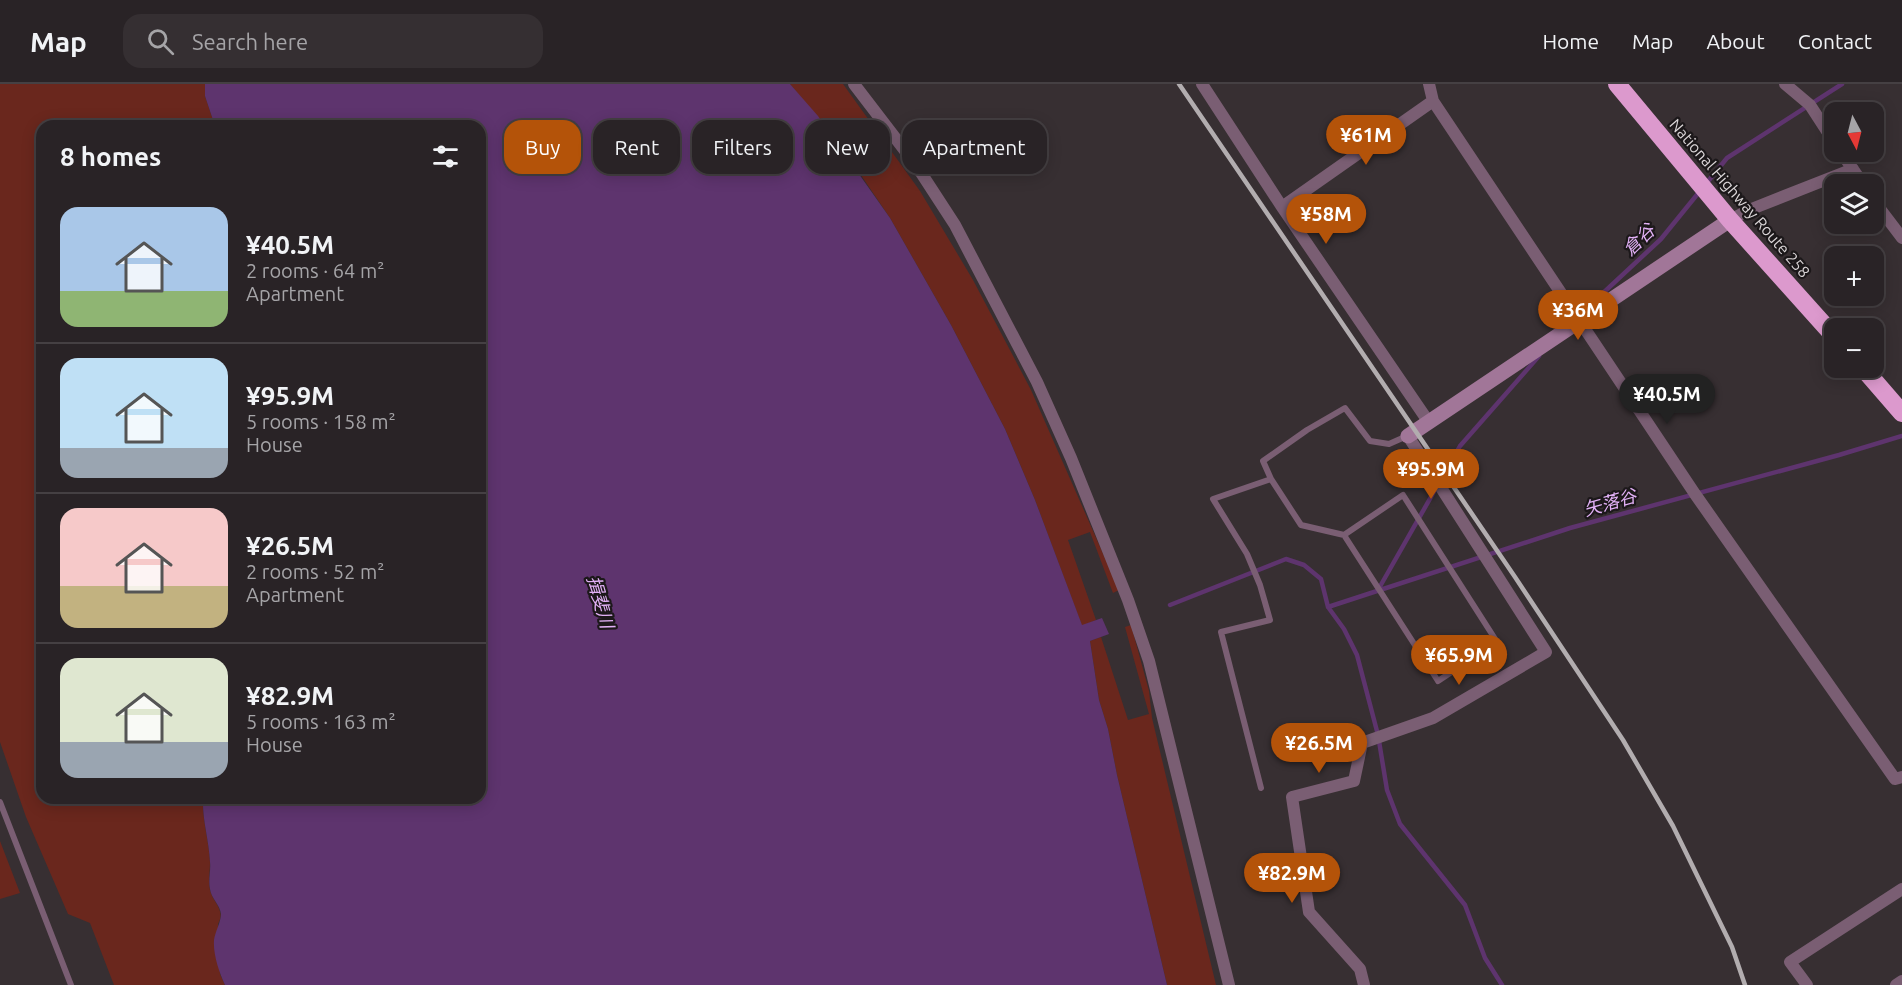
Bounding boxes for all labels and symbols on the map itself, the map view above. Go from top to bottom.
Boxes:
north arrow [1824,102,1884,162]
pin: ¥61M [1330,115,1402,166]
street label: National Highway Route 258 [1666,115,1814,281]
pin: ¥58M [1290,194,1362,245]
water label: 倉谷 [1618,218,1660,259]
pin: ¥36M [1542,290,1614,341]
pin: ¥40.5M [1618,374,1716,425]
pin: ¥95.9M [1382,449,1480,500]
water label: 矢落谷 [1581,484,1640,519]
water label: 揖斐川 [584,573,619,632]
pin: ¥65.9M [1410,635,1508,686]
pin: ¥26.5M [1270,723,1368,774]
pin: ¥82.9M [1243,853,1341,904]

